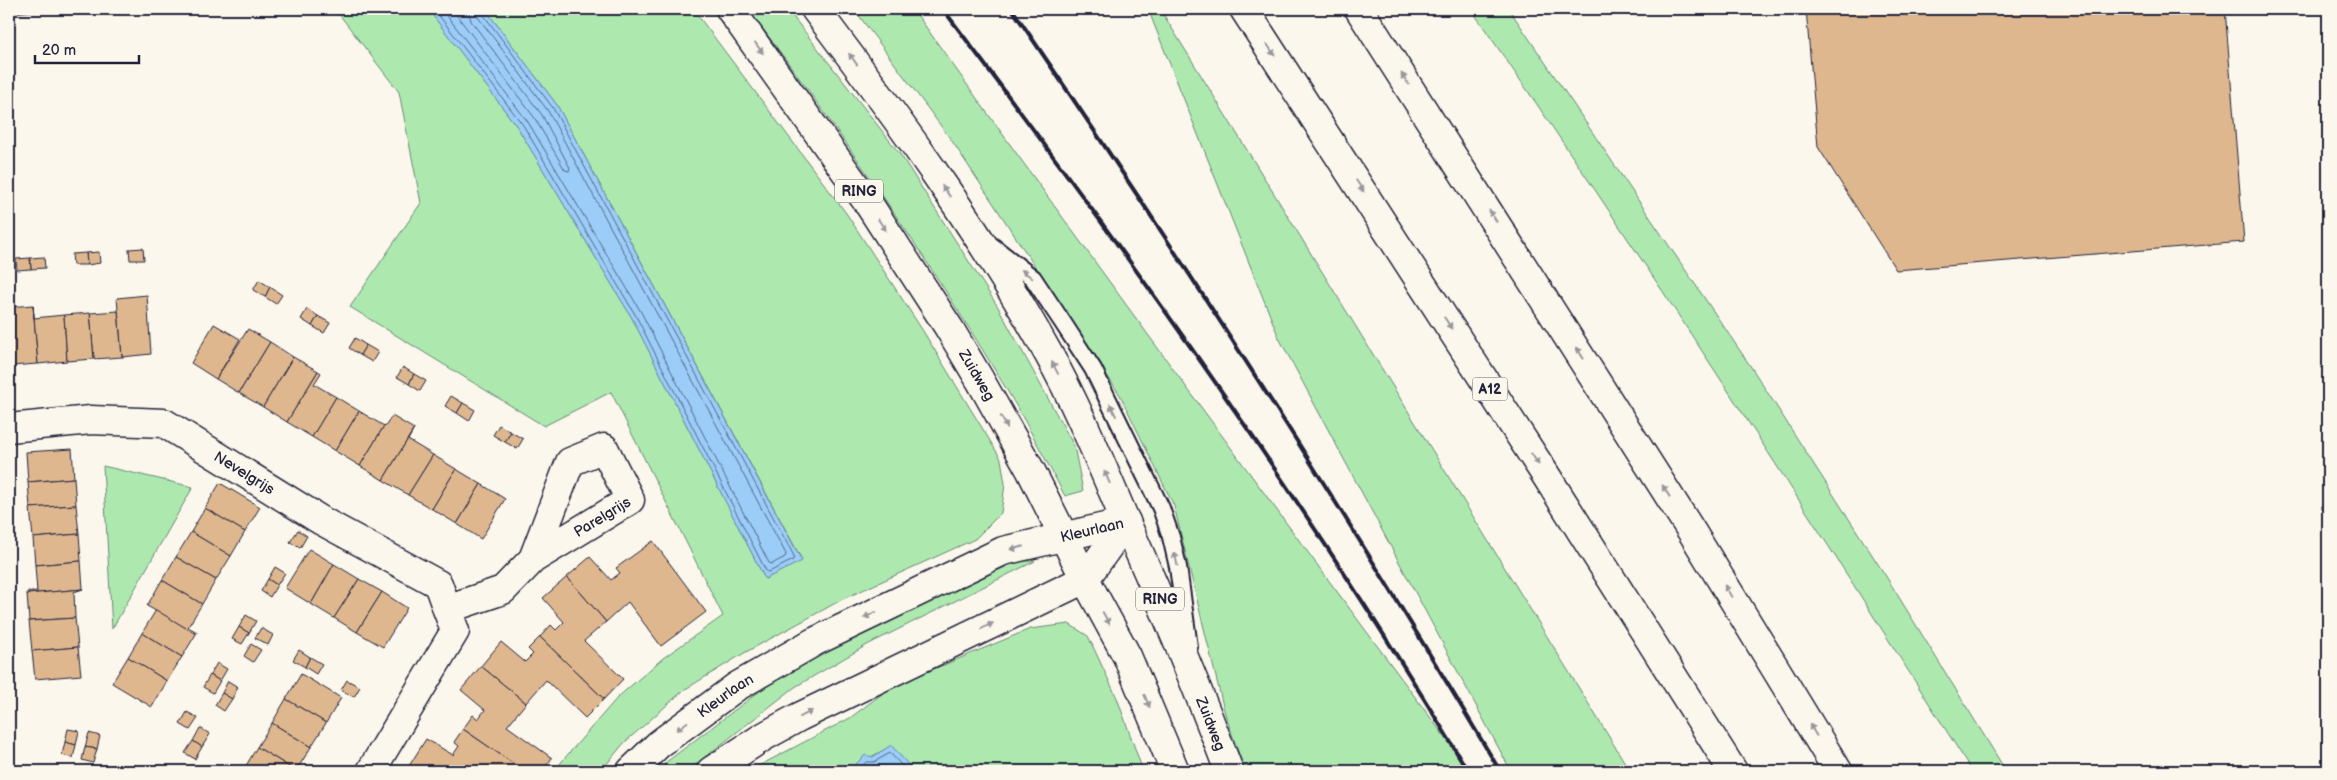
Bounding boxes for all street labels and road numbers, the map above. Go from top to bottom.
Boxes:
road number: RING [835,180,883,202]
street label: Zuidweg [954,346,999,405]
road number: A12 [1472,378,1508,400]
street label: Nevelgrijs [210,447,278,500]
street label: Parelgrijs [571,492,635,542]
street label: Kleurlaan [1059,514,1126,547]
road number: RING [1136,588,1184,610]
street label: Kleurlaan [694,670,757,722]
street label: Zuidweg [1191,693,1229,754]

